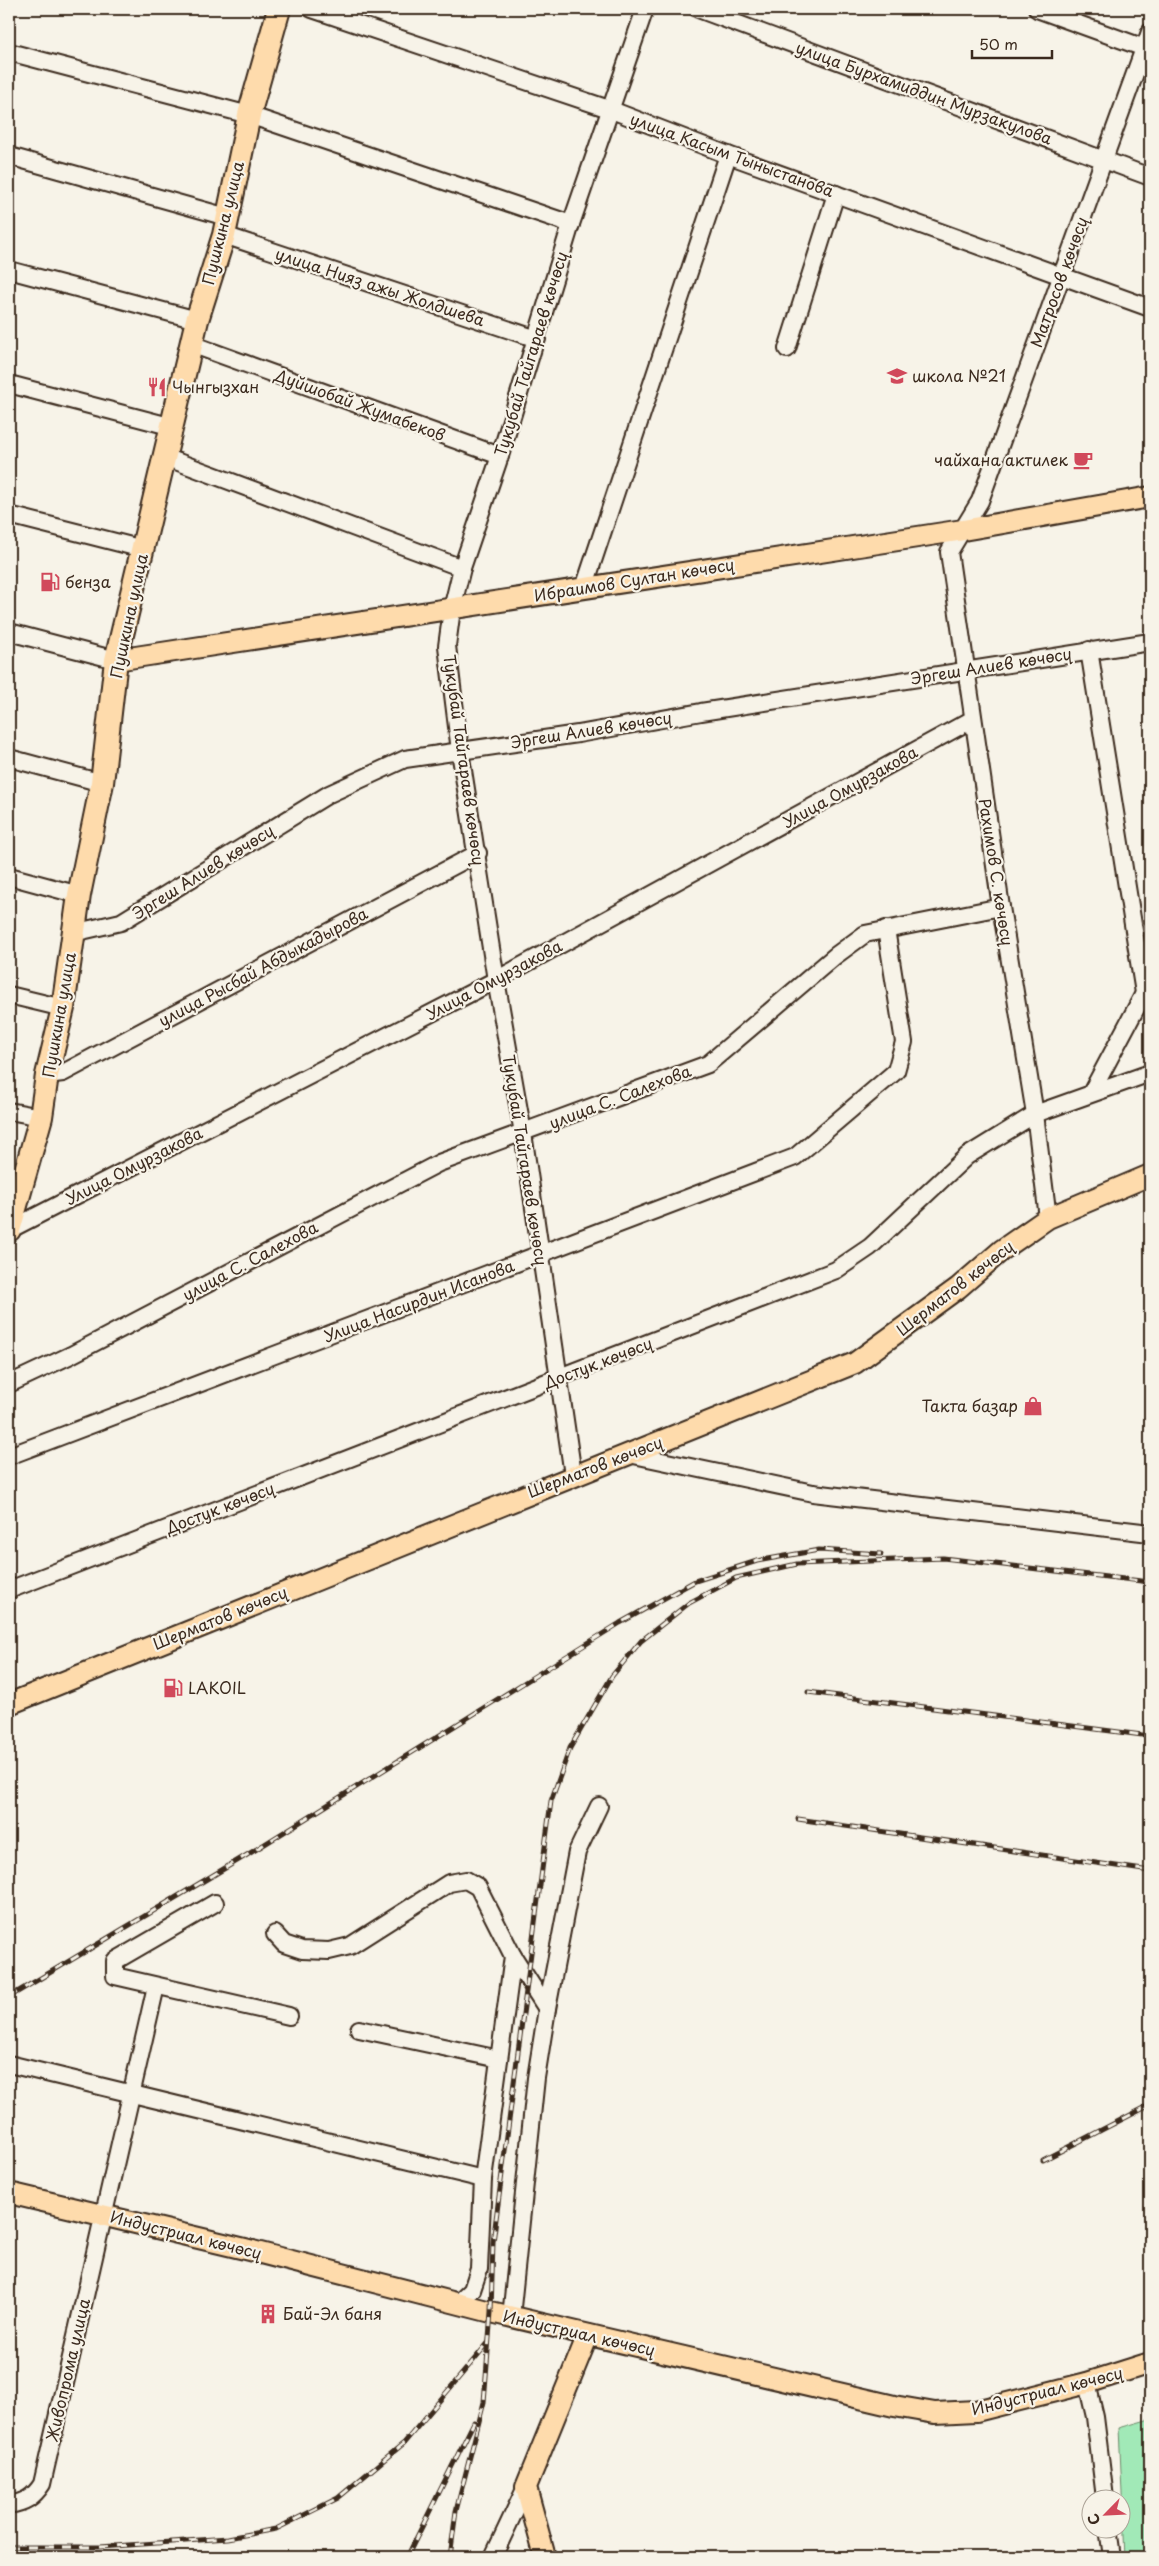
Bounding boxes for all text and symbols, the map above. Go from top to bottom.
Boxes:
scale bar [972,28,1052,60]
text: 50 m [979,32,1018,55]
street label: улица Бурхамиддин Мурзакулова [793,34,1056,150]
street label: улица Касым Тыныстанова [627,106,838,202]
street label: Пушкина улица [195,158,249,287]
street label: Матросов көчөсү [1023,212,1093,350]
street label: улица Нияз ажы Жолдшева [272,241,488,331]
street label: Тукубай Тайгараев көчөсү [487,248,573,459]
street label: Дуйшобай Жумабеков [271,362,449,446]
place label: школа №21 [912,363,1006,387]
school or university icon: школа №21 [886,365,908,387]
place label: Чынгызхан [172,374,259,398]
restaurant icon: Чынгызхан [146,376,168,398]
place label: чайхана актилек [934,447,1068,471]
cafe icon: чайхана актилек [1072,449,1094,471]
street label: Пушкина улица [103,551,153,680]
street label: Ибраимов Султан көчөсү [532,551,736,607]
place label: бенза [65,569,111,593]
fuel station icon: бенза [39,571,61,593]
street label: Эргеш Алиев көчөсү [909,640,1074,690]
street label: Тукубай Тайгараев көчөсү [438,653,492,868]
street label: Эргеш Алиев көчөсү [509,704,674,754]
street label: Улица Омурзакова [778,739,921,833]
street label: Рахимов С. көчөсү [973,796,1021,948]
street label: Эргеш Алиев көчөсү [127,817,279,924]
street label: улица Рысбай Абдыкадырова [154,901,372,1032]
street label: Улица Омурзакова [421,933,566,1025]
street label: Пушкина улица [35,950,81,1079]
street label: Тукубай Тайгараев көчөсү [497,1053,555,1268]
street label: улица С. Салехова [545,1058,694,1134]
street label: Улица Омурзакова [61,1120,206,1210]
street label: улица С. Салехова [178,1214,322,1306]
street label: Шерматов көчөсү [891,1233,1019,1341]
street label: Улица Насирдин Исанова [320,1253,517,1348]
street label: Достук көчөсү [539,1330,656,1394]
place label: Такта базар [922,1393,1018,1417]
shop icon: Такта базар [1022,1395,1044,1417]
street label: Шерматов көчөсү [524,1429,666,1503]
street label: Достук көчөсү [161,1475,278,1539]
street label: Шерматов көчөсү [149,1579,291,1655]
place label: LAKOIL [188,1675,246,1699]
fuel station icon: LAKOIL [162,1677,184,1699]
street label: Индустриал көчөсү [108,2204,265,2265]
street label: Живопрома улица [39,2296,95,2444]
place label: Бай-Эл баня [283,2301,382,2325]
building icon: Бай-Эл баня [257,2303,279,2325]
street label: Индустриал көчөсү [501,2303,658,2361]
street label: Индустриал көчөсү [969,2359,1126,2420]
north arrow [1082,2488,1132,2538]
text: С [1082,2510,1105,2529]

